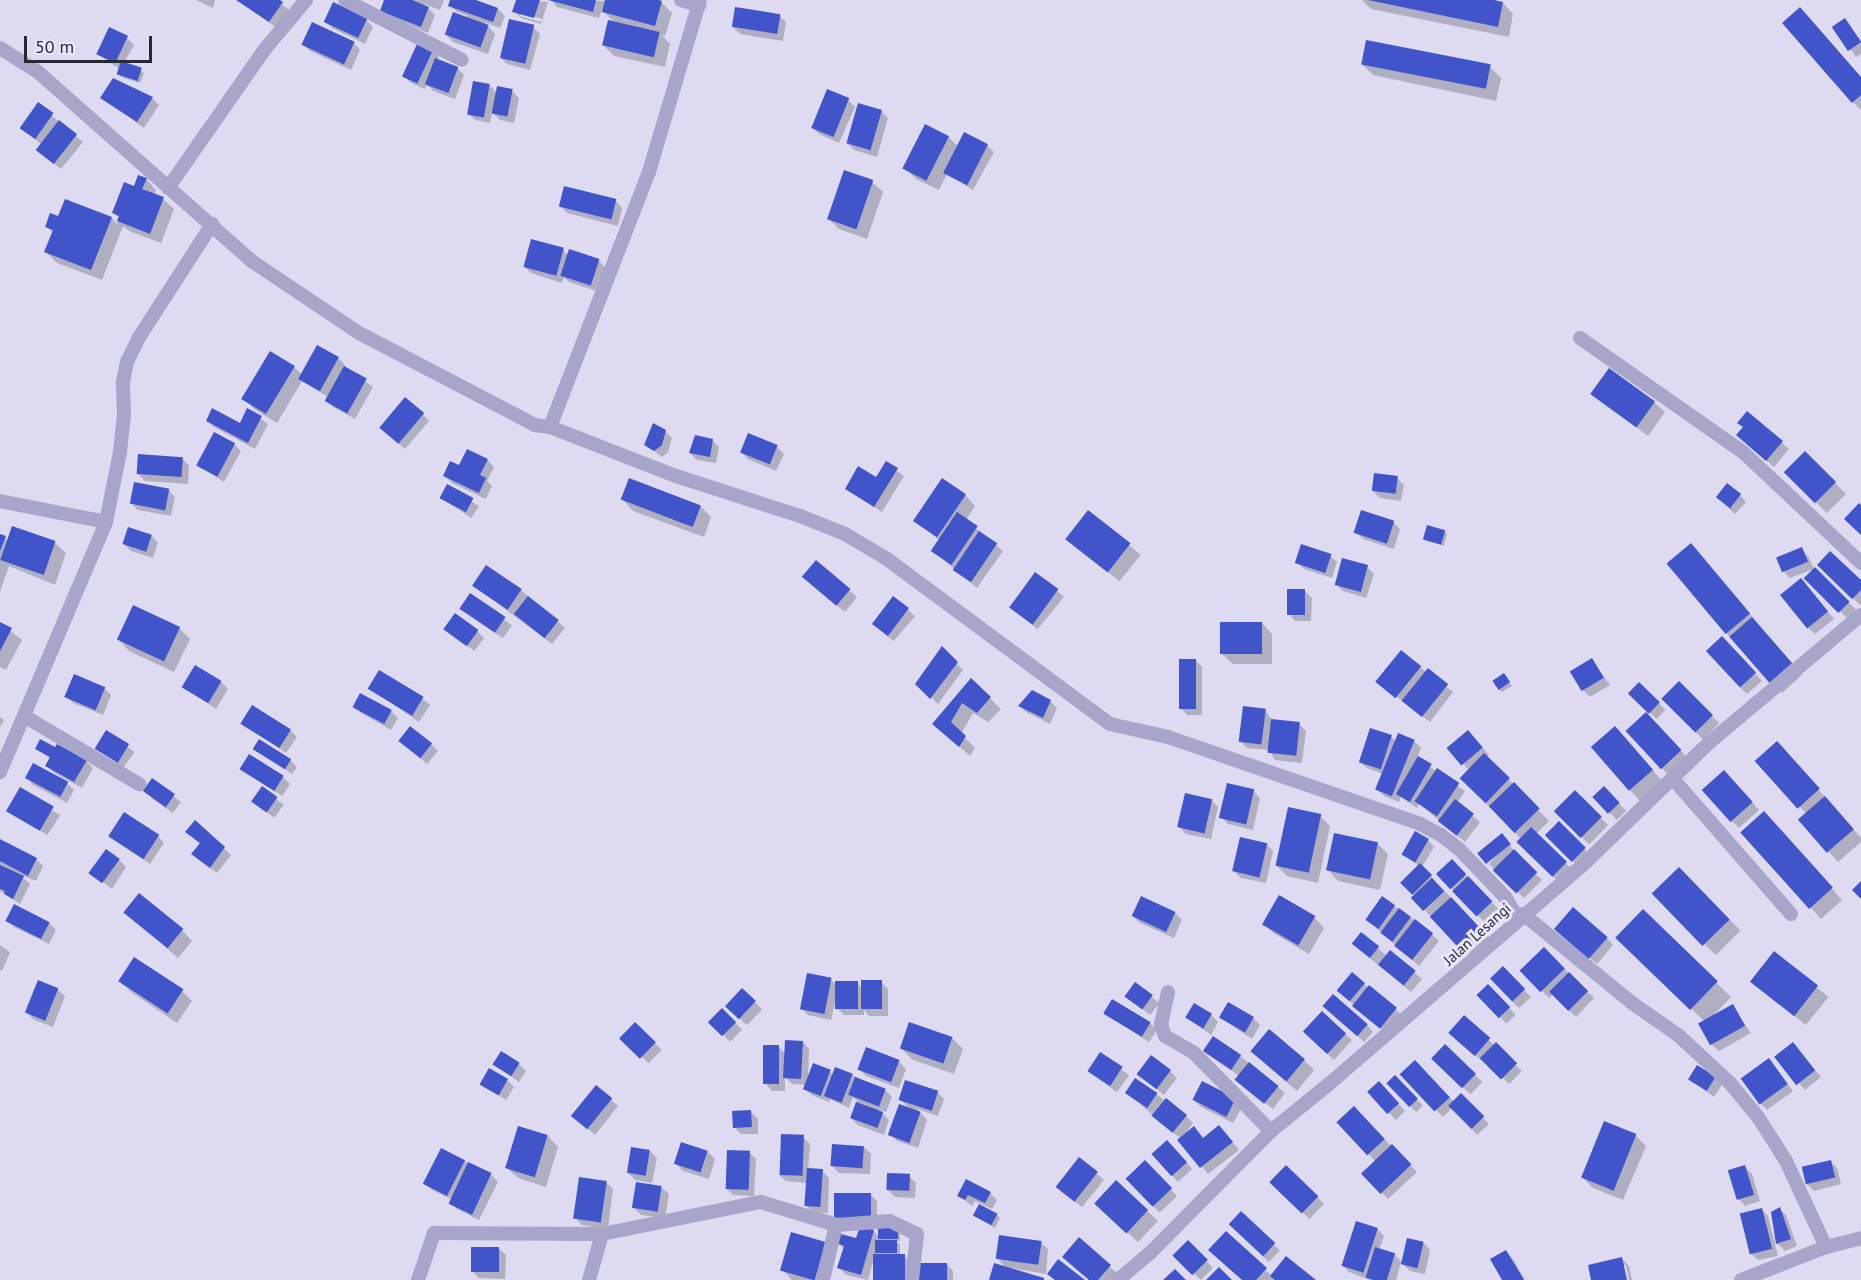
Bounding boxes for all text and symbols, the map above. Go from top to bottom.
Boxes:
scale bar [27,24,154,62]
text: 50 m [35,35,74,58]
street label: Jalan Lesangi [1440,899,1514,969]

